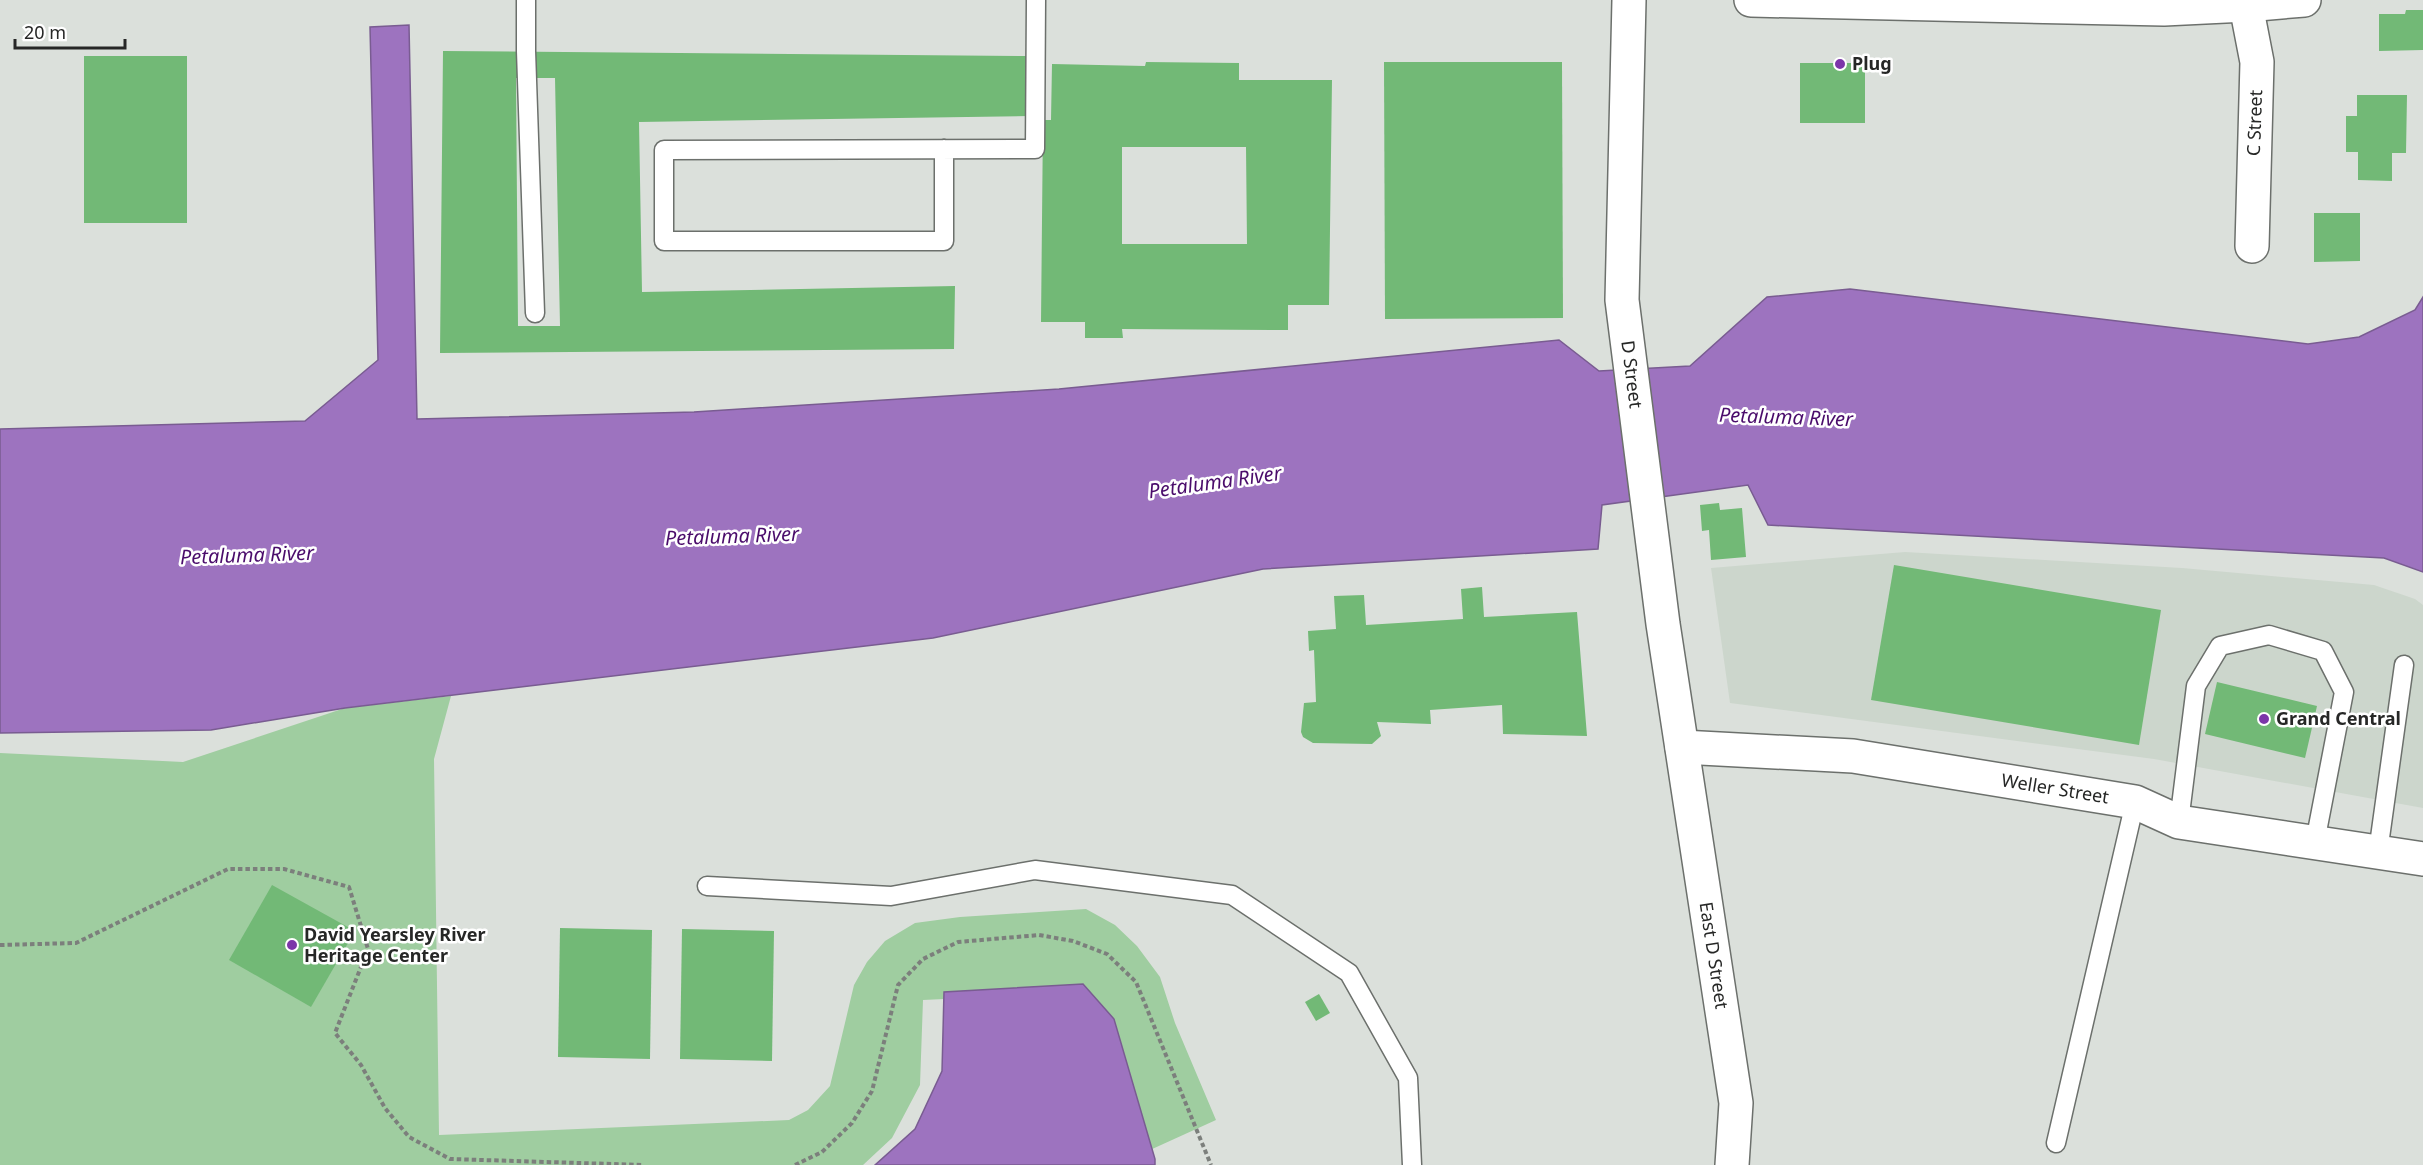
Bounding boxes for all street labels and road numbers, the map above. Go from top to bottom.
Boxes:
street label: C Street [2241,89,2267,157]
street label: D Street [1616,339,1649,410]
street label: Weller Street [2000,767,2111,809]
street label: East D Street [1695,900,1735,1011]

